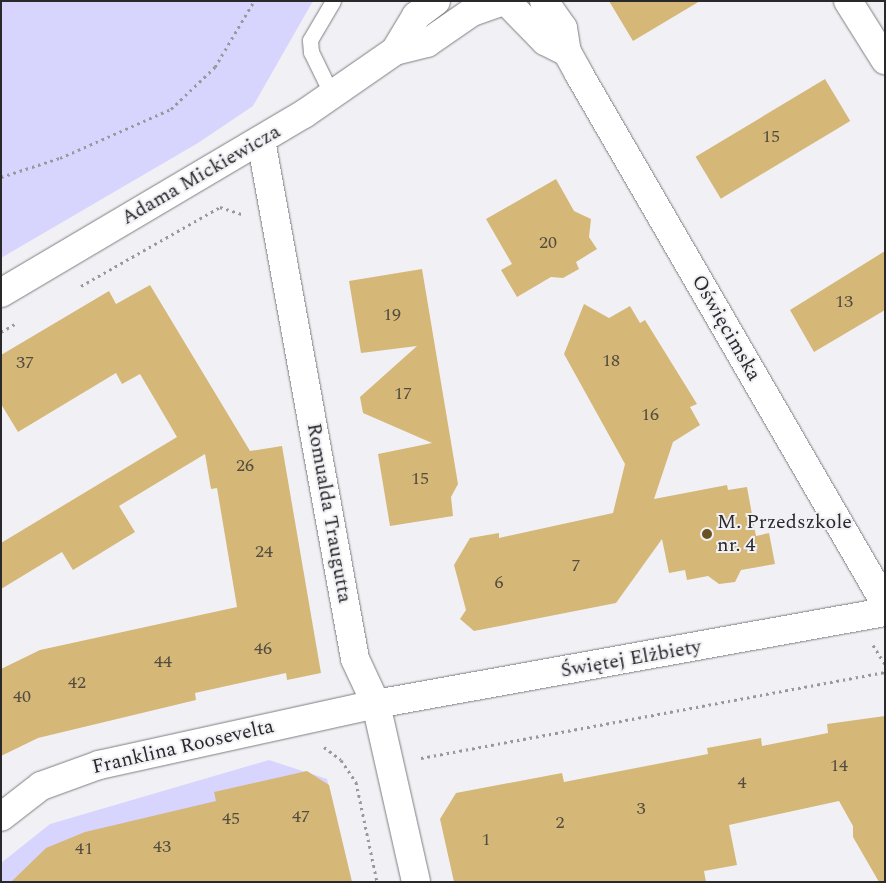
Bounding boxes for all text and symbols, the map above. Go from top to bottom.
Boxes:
street label: Adama Mickiewicza [117,120,285,230]
house number: 15 [762,126,780,148]
house number: 20 [539,232,557,254]
street label: Oświęcimska [686,271,766,385]
house number: 13 [835,291,853,313]
house number: 19 [383,304,401,326]
house number: 18 [602,350,620,372]
house number: 37 [16,352,34,374]
house number: 17 [394,383,412,405]
house number: 16 [641,404,659,426]
street label: Romualda Traugutta [301,421,357,605]
house number: 26 [236,455,254,477]
house number: 15 [411,468,429,490]
place label: M. Przedszkole nr. 4 [717,510,852,557]
marker: M. Przedszkole nr. 4 [701,528,713,540]
house number: 24 [255,541,273,563]
house number: 7 [572,555,580,577]
house number: 6 [495,572,503,594]
street label: Świętej Elżbiety [559,635,703,683]
house number: 46 [254,638,272,660]
house number: 44 [154,651,172,673]
house number: 42 [68,672,86,694]
house number: 40 [13,686,31,708]
street label: Franklina Roosevelta [90,714,276,780]
house number: 14 [830,755,848,777]
house number: 4 [738,772,746,794]
house number: 3 [637,798,645,820]
house number: 47 [292,806,310,828]
house number: 45 [222,808,240,830]
house number: 2 [556,812,564,834]
house number: 1 [482,829,490,851]
house number: 43 [153,836,171,858]
house number: 41 [75,838,93,860]

